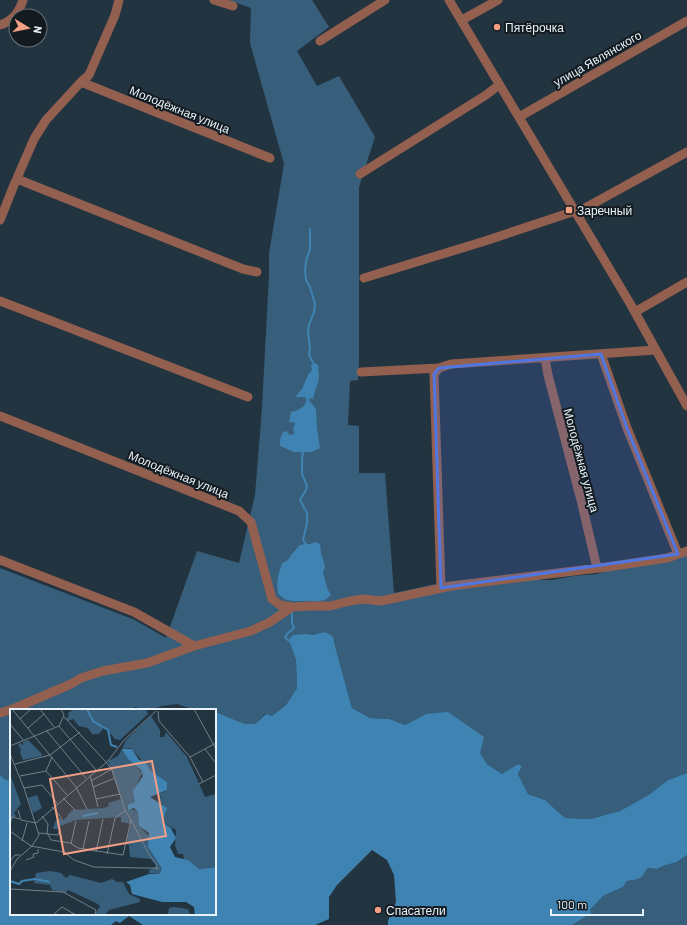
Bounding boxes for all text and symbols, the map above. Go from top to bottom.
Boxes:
north arrow [8,8,48,48]
place label: Пятёрочка [505,20,564,35]
marker: Пятёрочка [492,22,502,32]
text: N [31,25,45,35]
street label: улица Являнского [551,27,644,90]
street label: Молодёжная улица [127,82,233,137]
place label: Заречный [577,203,632,218]
marker: Заречный [564,205,574,215]
street label: Молодёжная улица [560,407,603,514]
street label: Молодёжная улица [126,447,232,502]
inset map [10,709,216,915]
scale bar [551,891,643,917]
text: 100 m [557,897,587,911]
place label: Спасатели [386,903,446,917]
marker: Спасатели [373,905,383,915]

